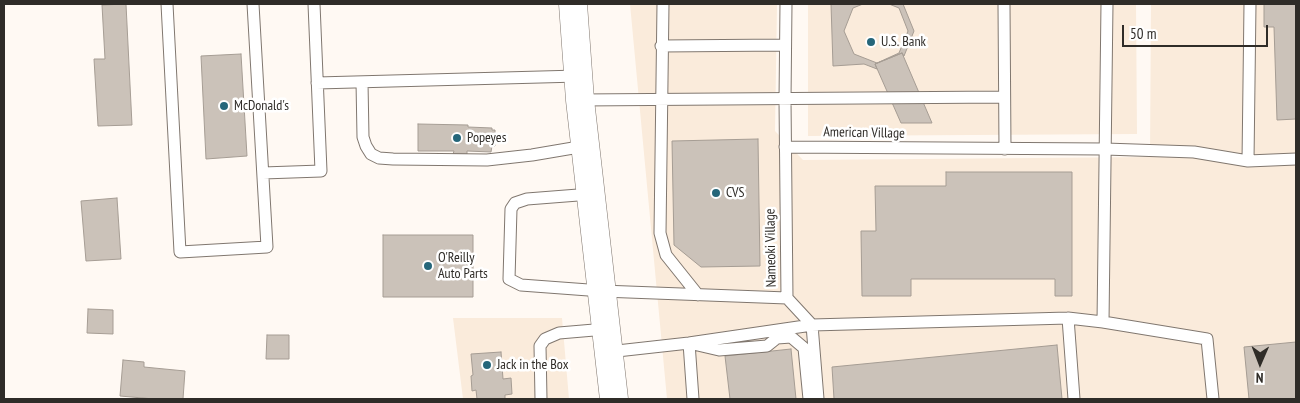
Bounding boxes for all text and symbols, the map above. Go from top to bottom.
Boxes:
scale bar [1125,15,1271,47]
text: 50 m [1130,24,1156,43]
place label: U.S. Bank [881,34,926,50]
marker: U.S. Bank [865,36,877,48]
place label: McDonald's [234,98,289,114]
marker: McDonald's [218,100,230,112]
street label: American Village [823,124,905,142]
place label: Popeyes [467,130,506,146]
marker: Popeyes [451,132,463,144]
place label: CVS [726,185,745,201]
marker: CVS [710,187,722,199]
street label: Nameoki Village [762,208,780,288]
place label: O'Reilly Auto Parts [438,250,488,282]
marker: O'Reilly Auto Parts [422,260,434,272]
north arrow [1235,338,1285,388]
place label: Jack in the Box [497,357,568,373]
marker: Jack in the Box [481,359,493,371]
text: N [1256,369,1264,387]

